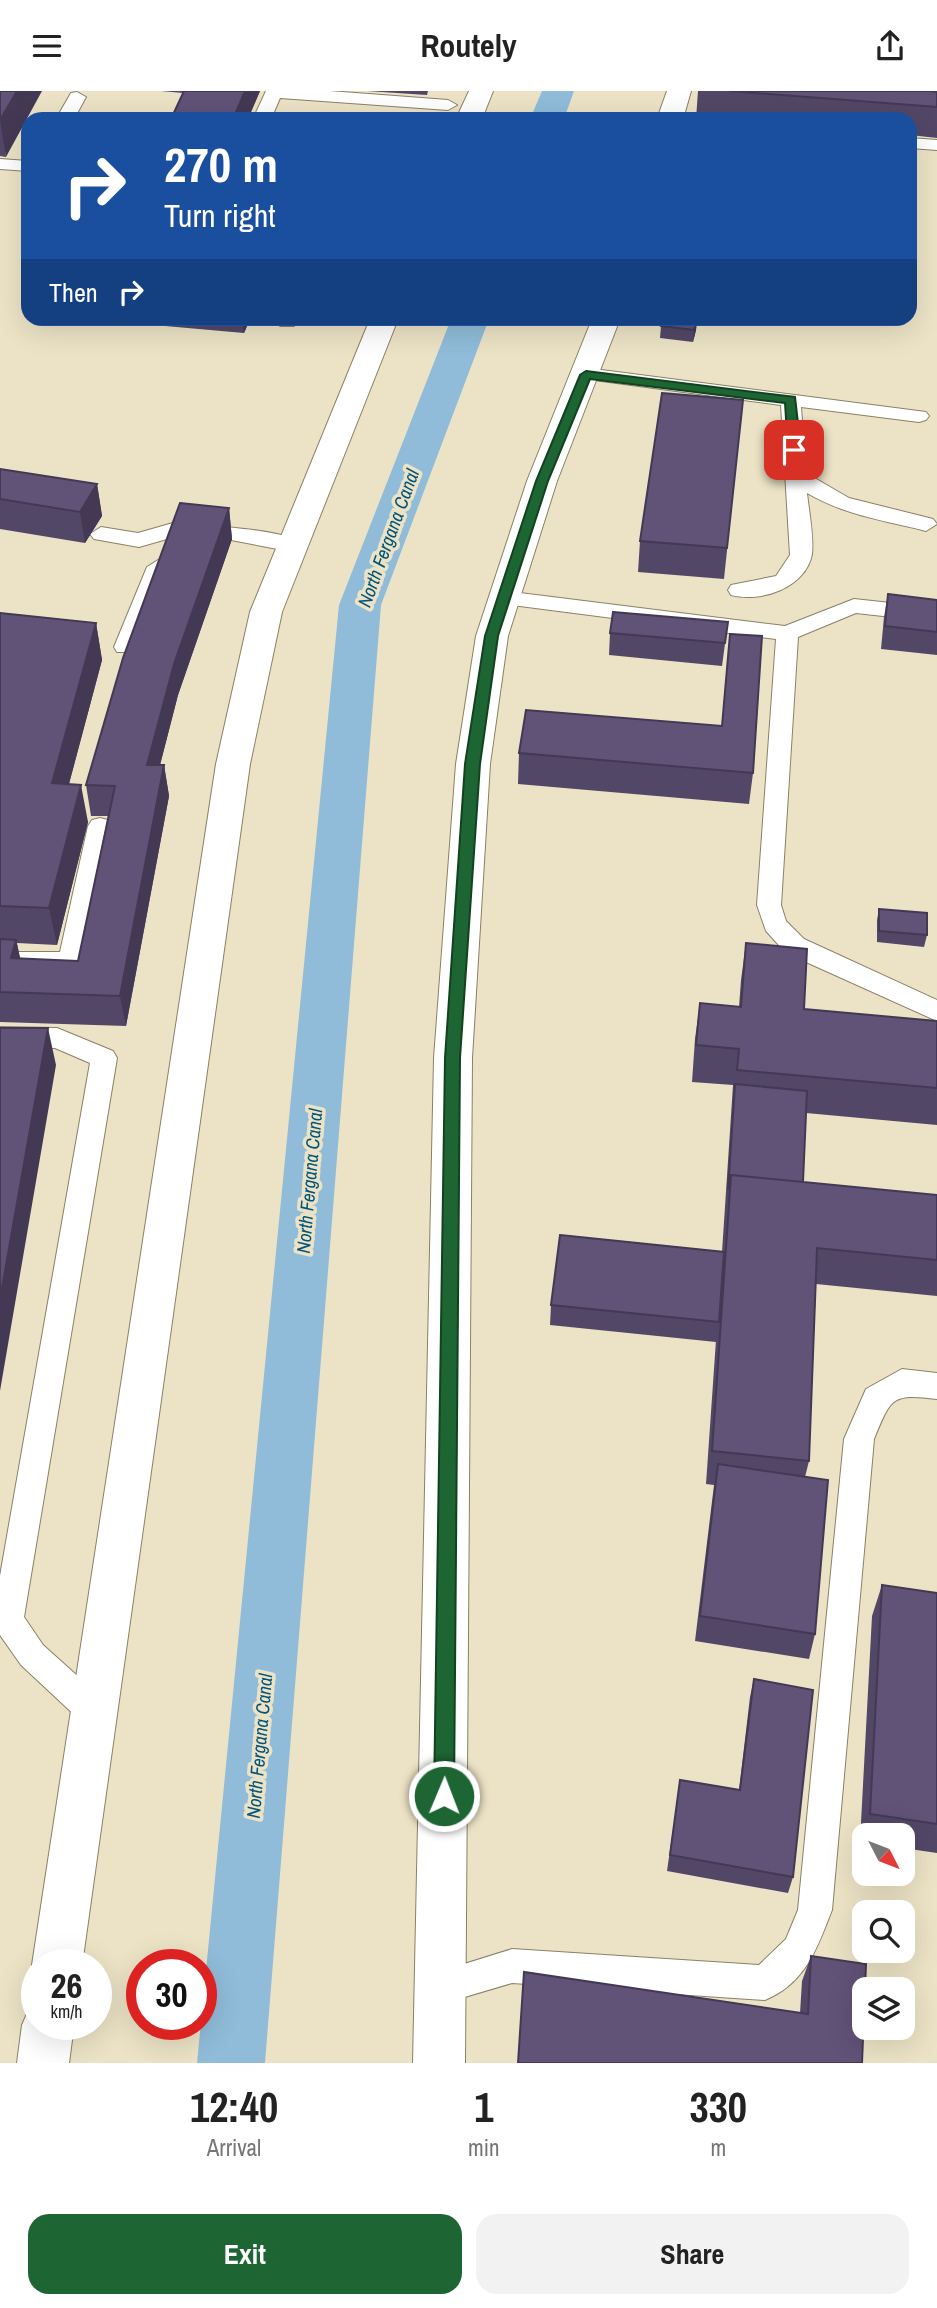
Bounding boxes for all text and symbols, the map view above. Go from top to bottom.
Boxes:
text: Routely [420,24,517,67]
icon: menu [28,27,66,65]
icon: share [871,27,909,65]
text: 270 m [164,131,278,197]
icon: right [49,140,140,231]
text: Turn right [164,194,276,237]
icon: right [112,273,150,311]
text: Then [49,275,98,310]
pin [764,420,824,480]
icon: arrive [775,431,813,469]
water label: North Fergana Canal [351,465,425,611]
water label: North Fergana Canal [290,1107,328,1254]
water label: North Fergana Canal [240,1672,278,1819]
position arrow [407,1759,481,1833]
north arrow [852,1823,915,1887]
map controls [852,1823,915,2040]
button: search [852,1900,915,1963]
speed limit sign: 30 [126,1949,217,2040]
text: 26 [51,1962,82,2009]
button: layers [852,1977,915,2040]
text: km/h [51,1999,83,2024]
text: 12:40 [190,2079,278,2135]
text: 1 [474,2079,493,2135]
text: 330 [690,2079,747,2135]
text: Arrival [207,2132,261,2163]
text: min [468,2132,500,2163]
text: m [710,2132,726,2163]
button: Exit [28,2214,462,2294]
button: Share [476,2214,909,2294]

